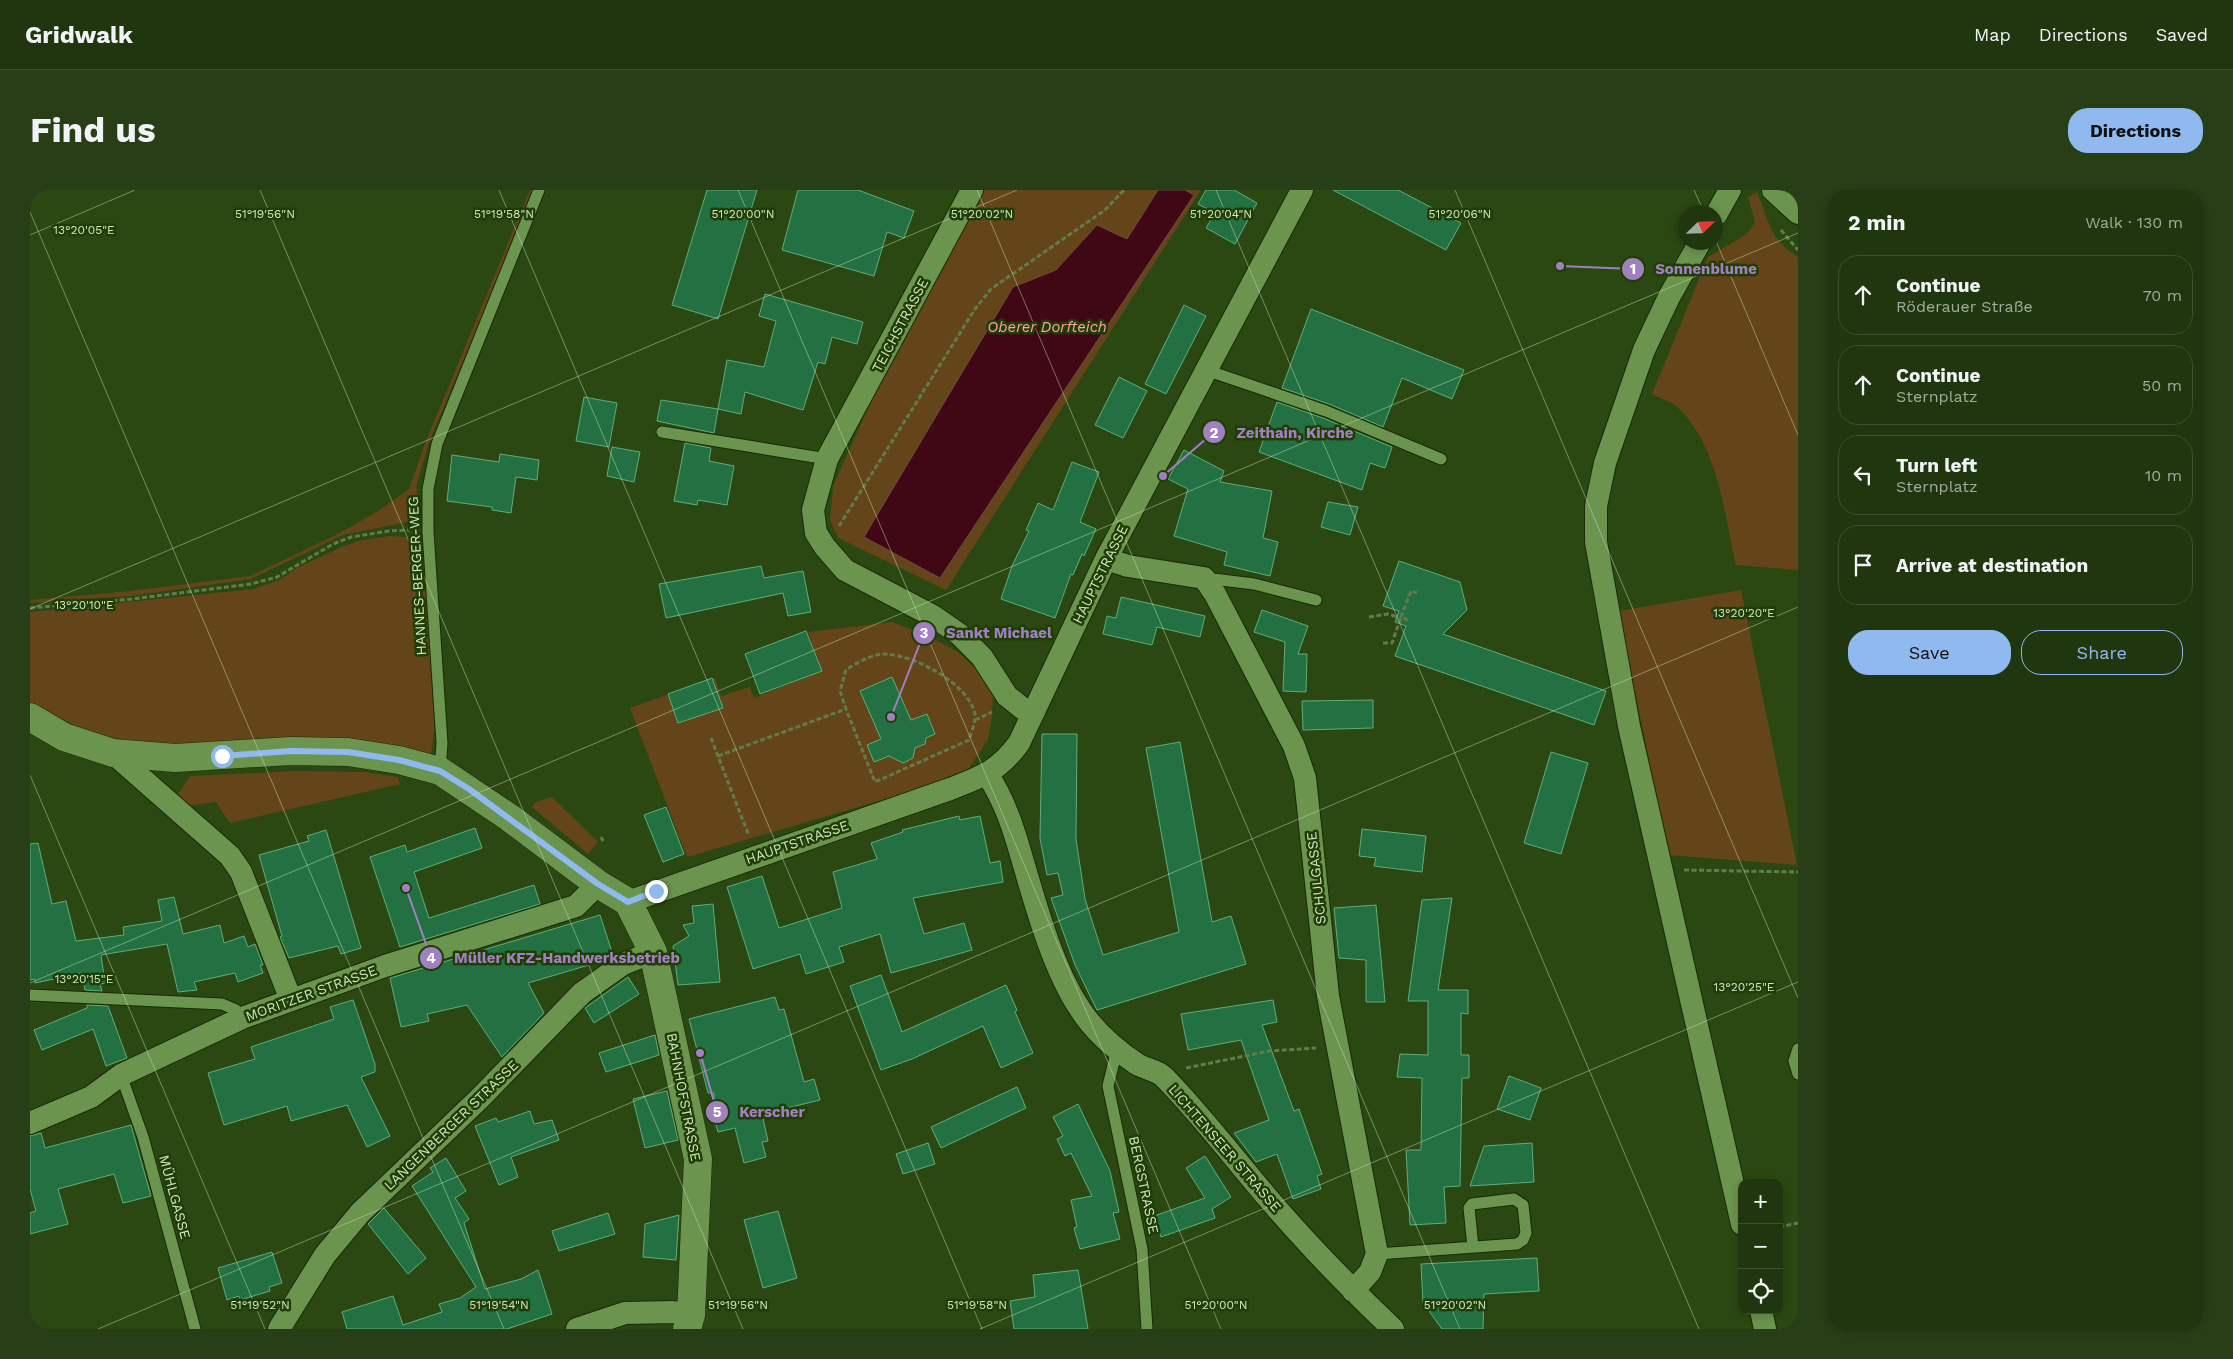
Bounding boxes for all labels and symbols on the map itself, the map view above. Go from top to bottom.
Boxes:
north arrow [1678,205,1723,250]
text: 51°19'56"N [235,207,295,221]
text: 51°19'58"N [474,207,534,221]
text: 51°20'00"N [711,207,775,221]
text: 51°20'02"N [951,207,1013,221]
text: 51°20'04"N [1190,207,1252,221]
text: 51°20'06"N [1429,207,1491,221]
text: 13°20'05"E [53,223,115,237]
callout: Sonnenblume [1620,254,1767,284]
text: 1 [1630,260,1636,278]
text: Sonnenblume [1655,260,1757,278]
street label: TEICHSTRASSE [869,275,931,375]
water label: Oberer Dorfteich [987,318,1107,336]
callout: Zeithain, Kirche [1202,417,1364,447]
text: 2 [1210,424,1219,442]
text: Zeithain, Kirche [1236,424,1354,442]
street label: HANNES-BERGER-WEG [405,496,429,656]
street label: HAUPTSTRASSE [1069,522,1131,626]
text: 13°20'10"E [54,598,114,612]
text: 13°20'20"E [1713,606,1775,620]
callout: Sankt Michael [912,618,1062,648]
text: 3 [920,624,929,642]
text: Sankt Michael [946,624,1052,642]
route start [211,745,234,768]
street label: HAUPTSTRASSE [743,817,851,867]
street label: SCHULGASSE [1303,831,1329,925]
route end [645,880,668,903]
callout: Müller KFZ-Handwerksbetrieb [419,943,690,973]
text: 4 [426,949,436,967]
text: Müller KFZ-Handwerksbetrieb [454,949,680,967]
street label: MORITZER STRASSE [243,962,379,1024]
text: 13°20'15"E [55,972,114,986]
text: 13°20'25"E [1714,980,1775,994]
street label: BAHNHOFSTRASSE [664,1031,704,1163]
street label: LANGENBERGER STRASSE [381,1057,521,1193]
street label: LICHTENSEER STRASSE [1165,1081,1285,1215]
callout: Kerscher [705,1097,815,1127]
text: 5 [713,1103,722,1121]
text: Kerscher [739,1103,805,1121]
street label: BERGSTRASSE [1126,1135,1162,1236]
street label: MÜHLGASSE [156,1153,194,1241]
text: 51°19'52"N [230,1298,290,1312]
text: 51°19'54"N [469,1298,529,1312]
text: 51°19'56"N [708,1298,768,1312]
text: 51°19'58"N [947,1298,1007,1312]
text: 51°20'00"N [1184,1298,1248,1312]
text: 51°20'02"N [1424,1298,1486,1312]

